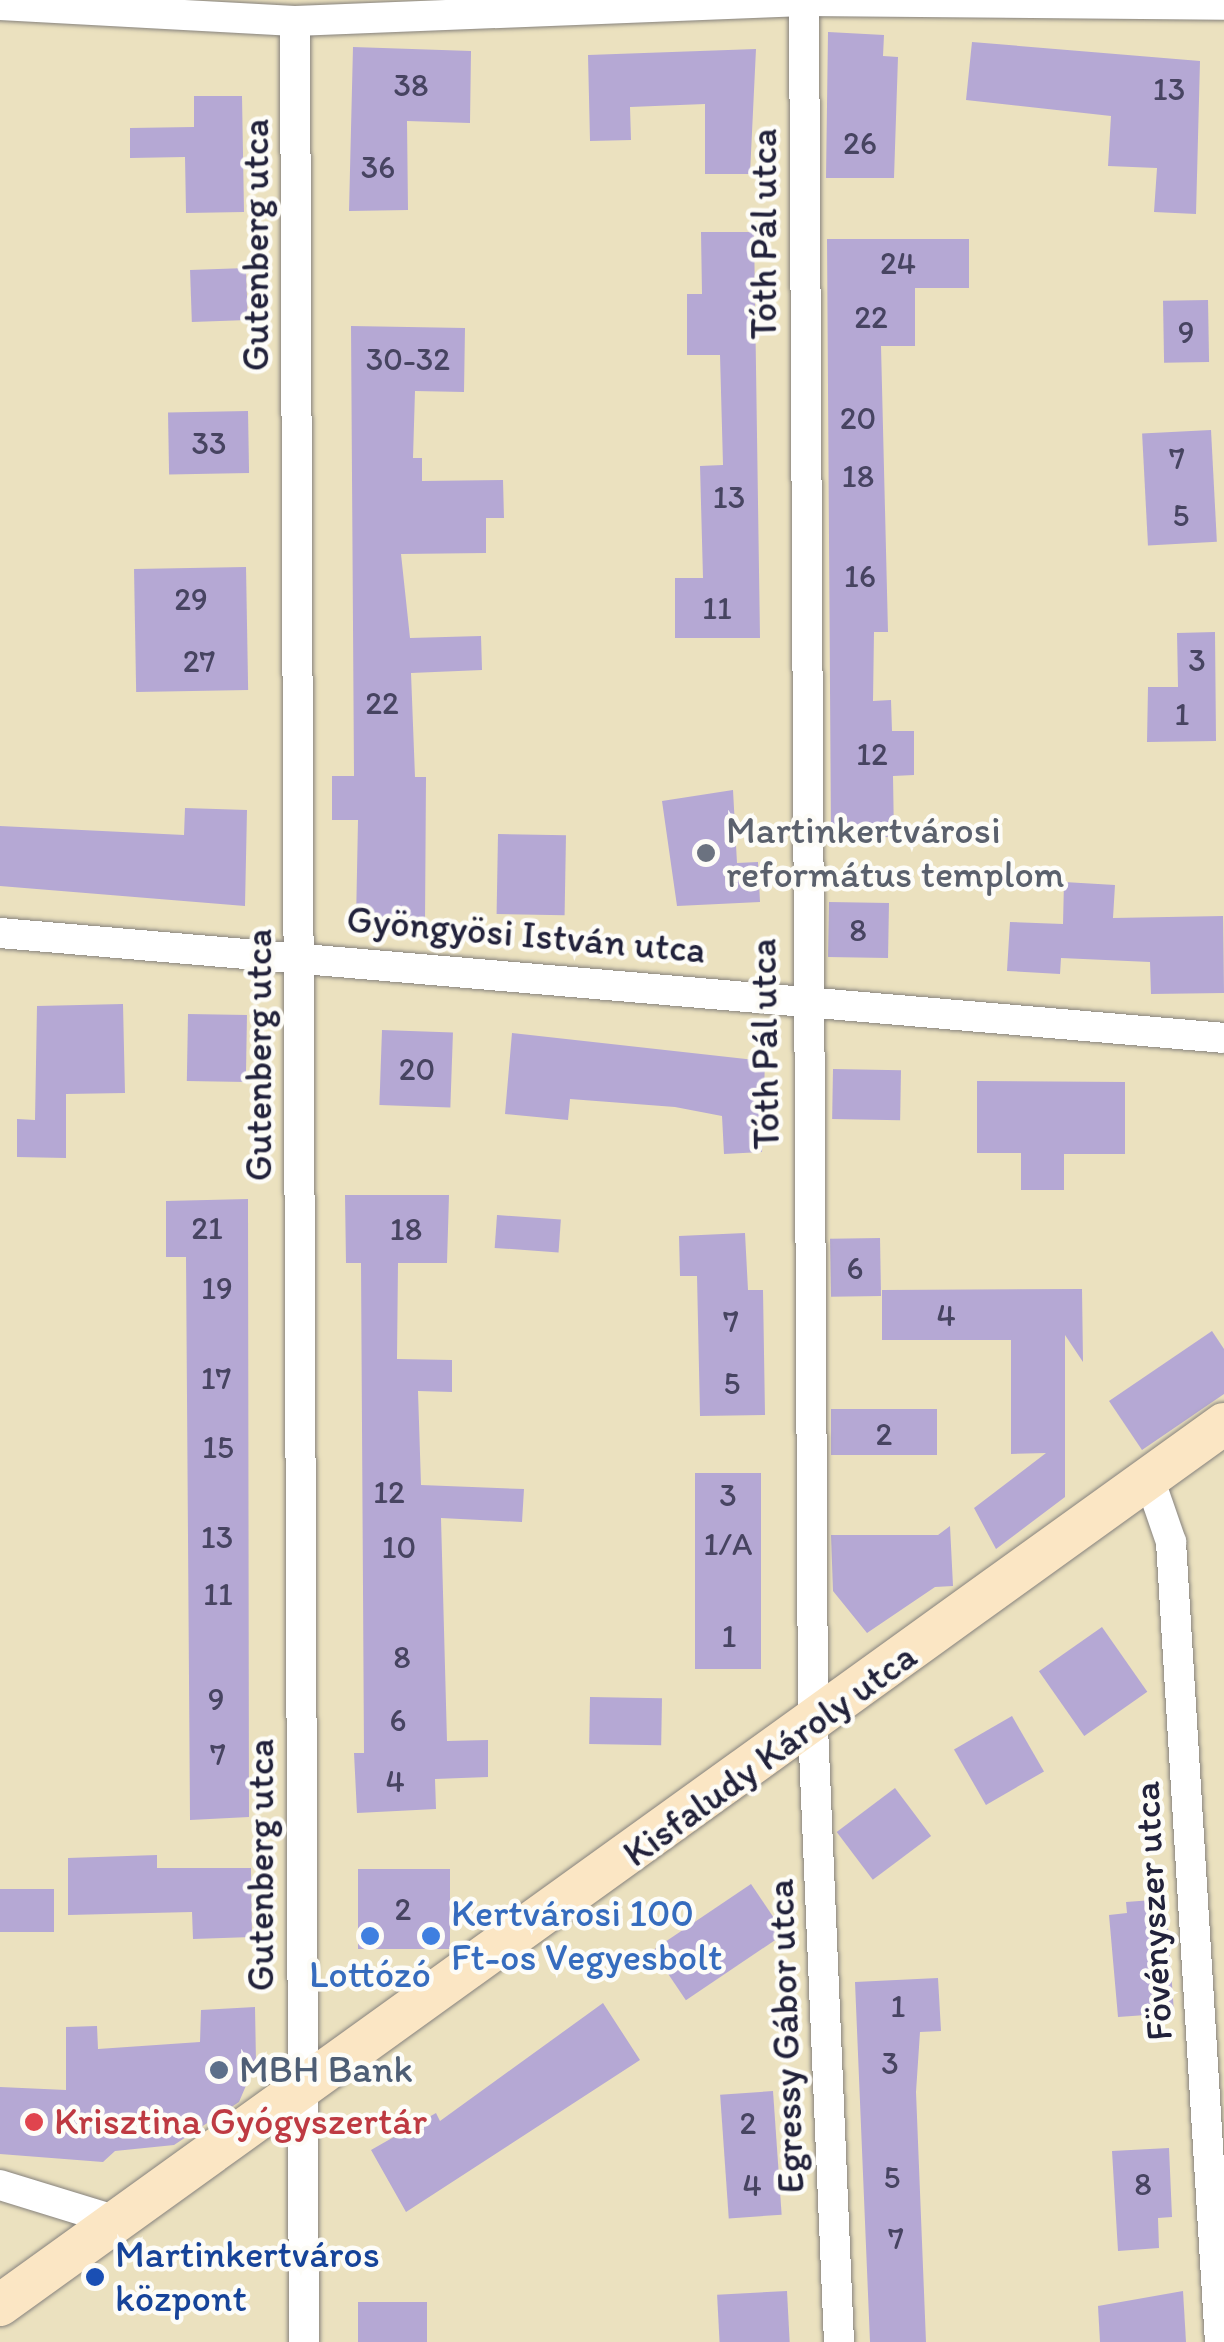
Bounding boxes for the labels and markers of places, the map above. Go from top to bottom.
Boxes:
place label: Martinkertvárosi református templom [726,808,1064,898]
marker: Martinkertvárosi református templom [695,842,717,864]
place label: Kertvárosi 100 Ft-os Vegyesbolt [451,1891,720,1980]
marker: Lottózó [359,1925,381,1947]
marker: Kertvárosi 100 Ft-os Vegyesbolt [420,1925,442,1947]
place label: Lottózó [309,1952,431,1998]
place label: MBH Bank [239,2047,413,2093]
marker: MBH Bank [208,2059,230,2081]
place label: Krisztina Gyógyszertár [54,2099,426,2145]
marker: Krisztina Gyógyszertár [23,2111,45,2133]
place label: Martinkertváros központ [115,2232,380,2322]
marker: Martinkertváros központ [84,2266,106,2288]

